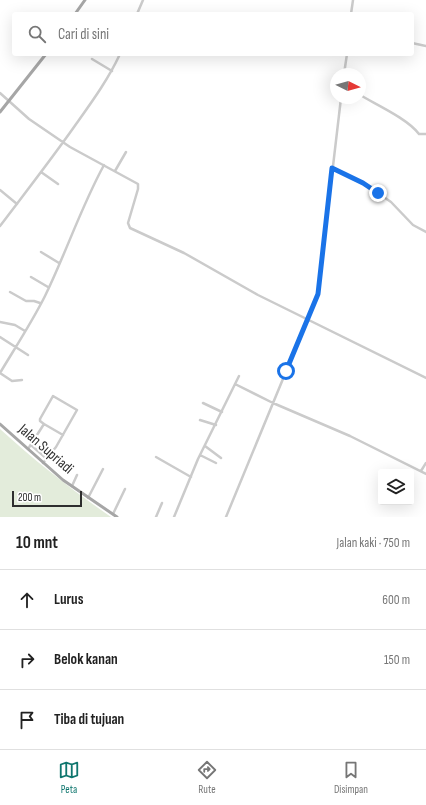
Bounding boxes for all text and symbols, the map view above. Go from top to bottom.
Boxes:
search box [12,12,414,56]
icon: search [26,23,48,45]
text: Cari di sini [58,25,109,44]
north arrow [330,68,366,104]
route end [369,184,387,202]
route start [277,362,295,380]
street label: Jalan Supriadi [14,419,78,478]
map controls [378,469,414,505]
button: layers [378,469,414,505]
scale bar [12,489,82,508]
text: 200 m [18,491,41,504]
text: 10 mnt [16,533,58,553]
text: Jalan kaki · 750 m [337,535,410,551]
icon: ahead [16,589,38,611]
text: Lurus [54,590,83,609]
text: 600 m [382,592,410,608]
icon: right [16,649,38,671]
text: Belok kanan [54,650,118,669]
text: 150 m [384,652,410,668]
icon: arrive [16,709,38,731]
text: Tiba di tujuan [54,710,124,729]
tab: Peta [58,759,80,796]
tab: Rute [196,759,218,796]
tab: Disimpan [334,759,368,796]

